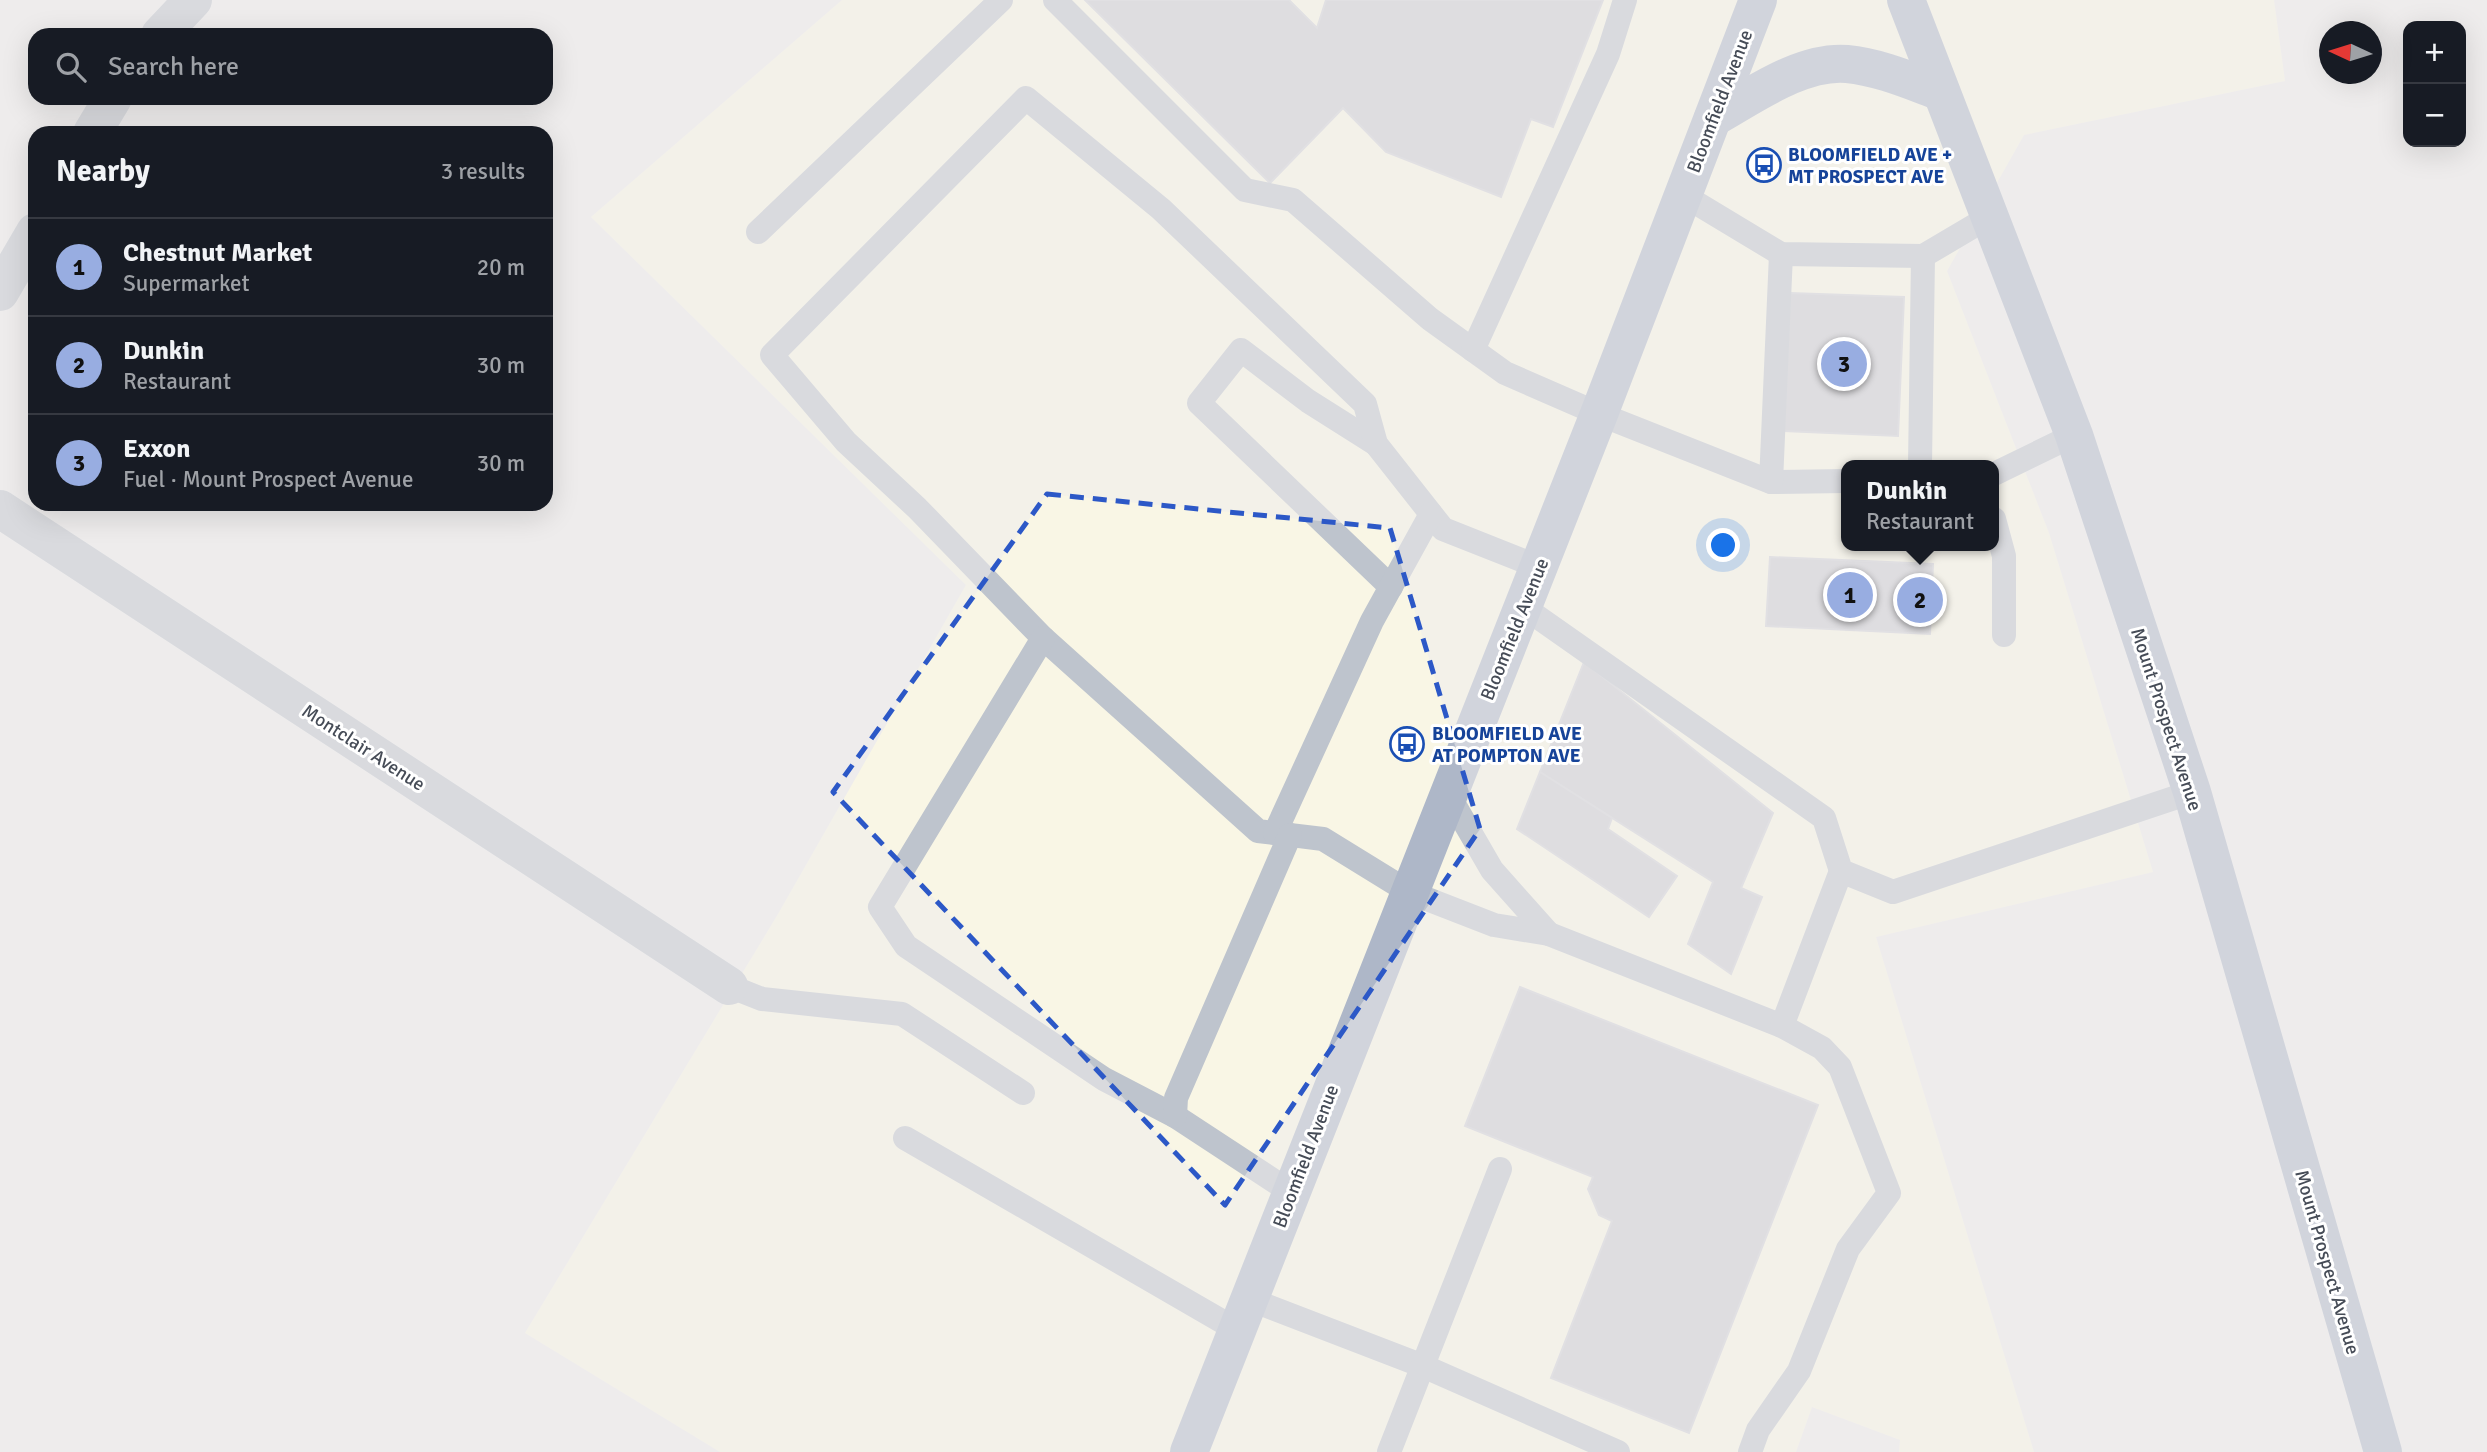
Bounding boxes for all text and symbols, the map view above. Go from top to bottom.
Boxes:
north arrow [2319,21,2382,84]
map controls [2403,21,2466,147]
button: + [2403,21,2466,84]
street label: Bloomfield Avenue [1682,26,1758,176]
search box [28,28,553,105]
icon: search [52,48,90,86]
text: Search here [108,51,239,83]
button: − [2403,84,2466,147]
place label: BLOOMFIELD AVE + MT PROSPECT AVE [1788,143,1952,189]
bus stop icon: BLOOMFIELD AVE + MT PROSPECT AVE [1745,146,1783,184]
text: Nearby [56,153,150,190]
text: 3 results [441,157,525,186]
text: Chestnut Market [123,237,312,269]
text: 1 [73,253,85,282]
text: 20 m [477,253,525,282]
text: Supermarket [123,269,250,298]
text: Dunkin [123,335,204,367]
pin: 3 [1821,338,1867,390]
text: 2 [73,351,85,380]
text: 30 m [477,351,525,380]
text: Restaurant [123,367,231,396]
text: Exxon [123,433,190,465]
text: 3 [73,449,85,478]
text: 30 m [477,449,525,478]
popup [1841,460,1999,551]
text: Fuel · Mount Prospect Avenue [123,465,413,494]
text: Dunkin [1866,475,1947,507]
text: Restaurant [1866,507,1974,536]
your location [1706,528,1740,562]
street label: Bloomfield Avenue [1475,555,1554,704]
pin: 1 [1827,569,1873,621]
pin: 2 [1897,574,1943,626]
street label: Mount Prospect Avenue [2125,625,2207,814]
street label: Montclair Avenue [297,699,430,797]
place label: BLOOMFIELD AVE AT POMPTON AVE [1432,722,1582,768]
bus stop icon: BLOOMFIELD AVE AT POMPTON AVE [1388,725,1426,763]
street label: Bloomfield Avenue [1268,1081,1344,1231]
street label: Mount Prospect Avenue [2289,1167,2365,1357]

